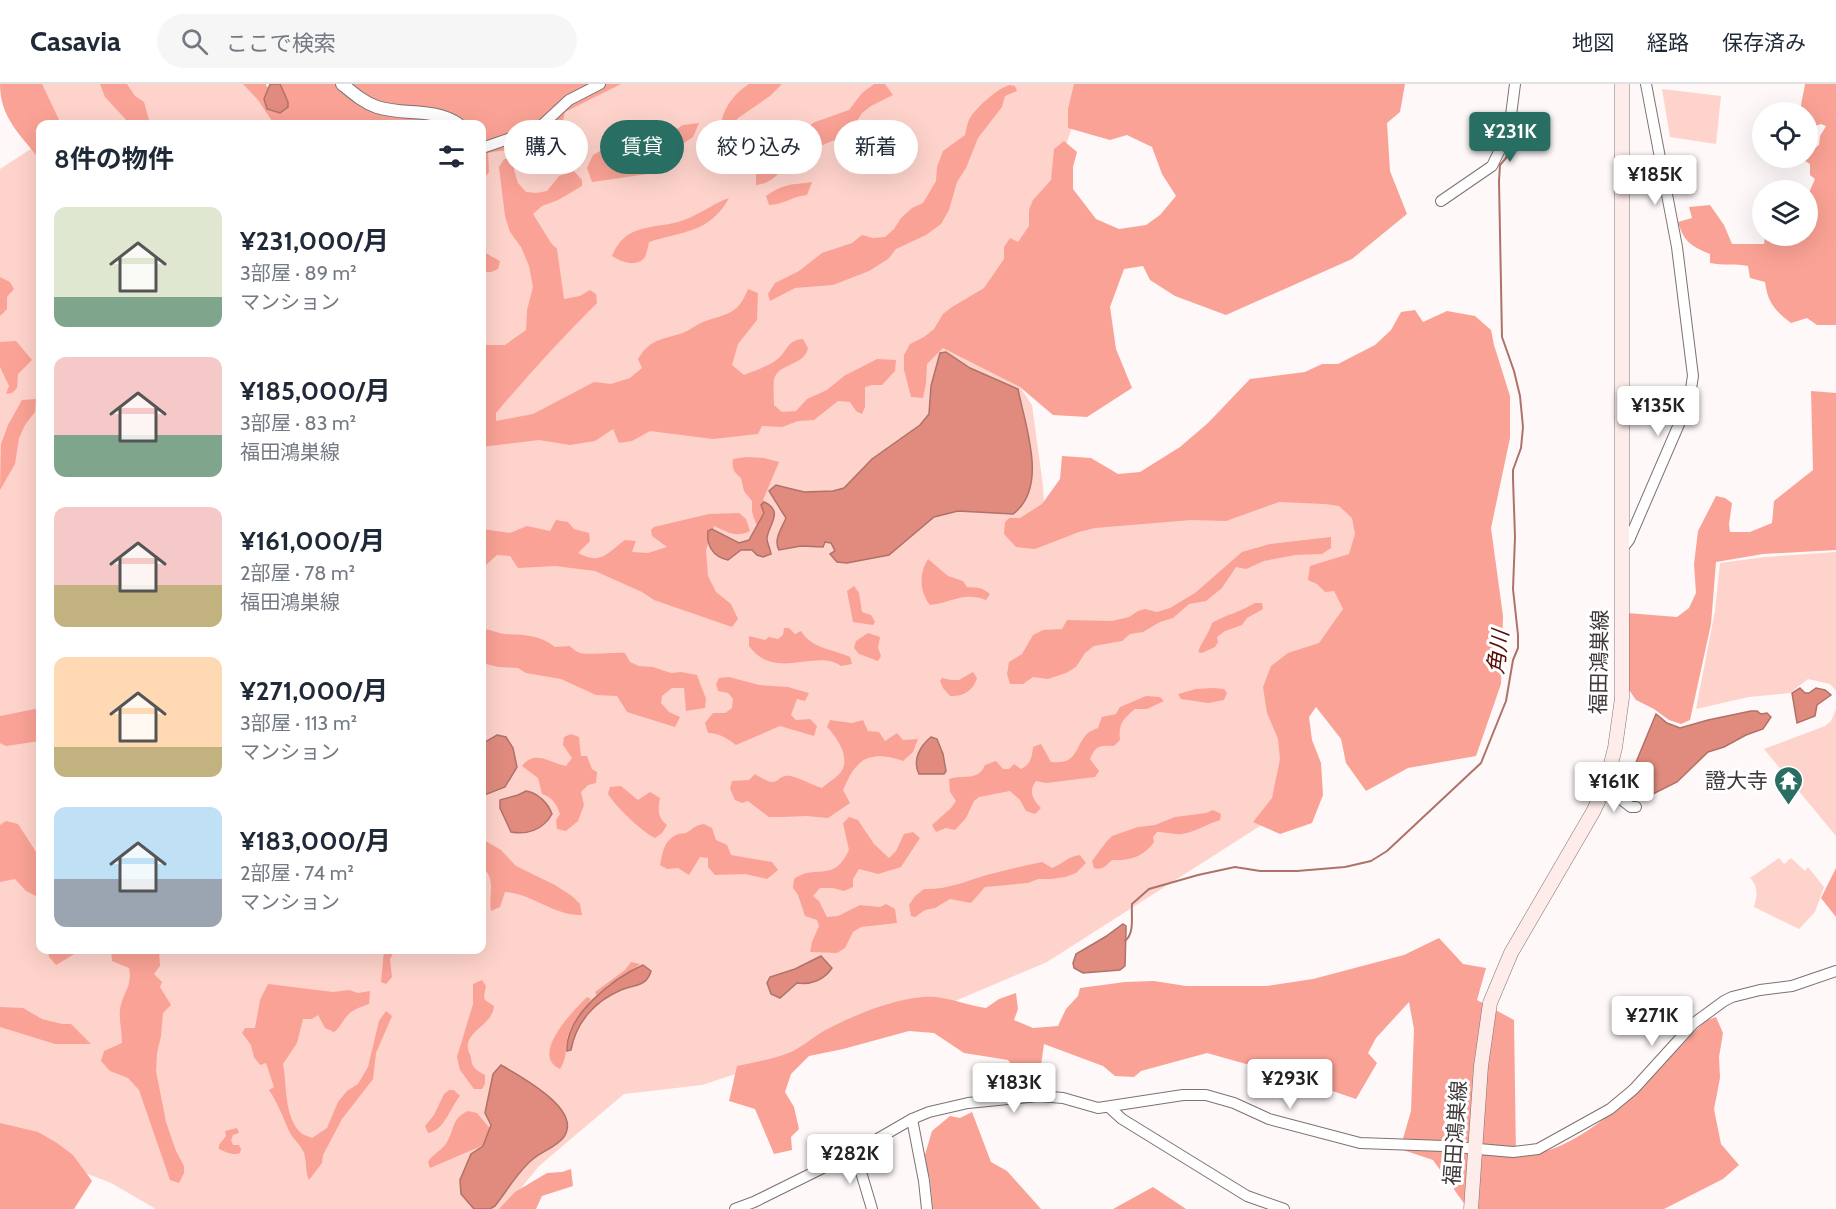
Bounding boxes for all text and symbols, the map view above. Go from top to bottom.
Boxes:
search box [157,14,577,68]
text: Casavia [30,24,121,58]
icon: search [178,25,211,58]
text: ここで検索 [226,30,336,57]
text: 地図 [1572,30,1614,55]
text: 経路 [1647,30,1689,55]
text: 保存済み [1722,30,1806,55]
map controls [1752,102,1818,246]
button: locate [1752,102,1818,168]
pin: ¥231K [1468,112,1552,163]
text: ¥231K [1483,119,1537,143]
chip: 購入 [504,120,588,174]
chip: 賃貸 [600,120,684,174]
chip: 絞り込み [696,120,822,174]
chip: 新着 [834,120,918,174]
icon: filters [435,140,468,173]
text: 8件の物件 [54,143,174,175]
pin: ¥185K [1613,155,1697,206]
text: ¥185K [1628,162,1682,186]
button: layers [1752,180,1818,246]
text: ¥231,000/月 [240,225,389,257]
icon: home [102,231,174,303]
text: 3部屋 · 89 m² [240,261,357,285]
text: マンション [240,290,340,314]
text: ¥185,000/月 [240,375,391,407]
icon: home [102,381,174,453]
pin: ¥135K [1616,386,1700,437]
text: ¥135K [1631,393,1685,417]
text: 3部屋 · 83 m² [240,411,356,435]
text: 福田鴻巣線 [240,440,340,464]
text: ¥161,000/月 [240,525,385,557]
icon: home [102,531,174,603]
text: 2部屋 · 78 m² [240,561,355,585]
text: 福田鴻巣線 [240,590,340,614]
street label: 福田鴻巣線 [1586,609,1612,715]
water label: 角川 [1482,627,1514,675]
text: ¥271,000/月 [240,675,388,707]
icon: home [102,681,174,753]
text: 3部屋 · 113 m² [240,711,357,735]
text: マンション [240,740,340,764]
pin: ¥161K [1572,762,1656,813]
temple icon: 證大寺 [1773,764,1805,806]
place label: 證大寺 [1705,768,1768,793]
text: ¥161K [1589,769,1639,793]
text: ¥183,000/月 [240,825,391,857]
icon: home [102,831,174,903]
text: 2部屋 · 74 m² [240,861,354,885]
text: マンション [240,890,340,914]
pin: ¥271K [1610,996,1694,1047]
text: ¥271K [1626,1003,1678,1027]
pin: ¥293K [1248,1059,1332,1110]
pin: ¥183K [972,1063,1056,1114]
text: ¥293K [1261,1066,1319,1090]
text: ¥183K [987,1070,1041,1094]
street label: 福田鴻巣線 [1439,1080,1471,1186]
pin: ¥282K [808,1134,892,1185]
text: ¥282K [821,1141,879,1165]

